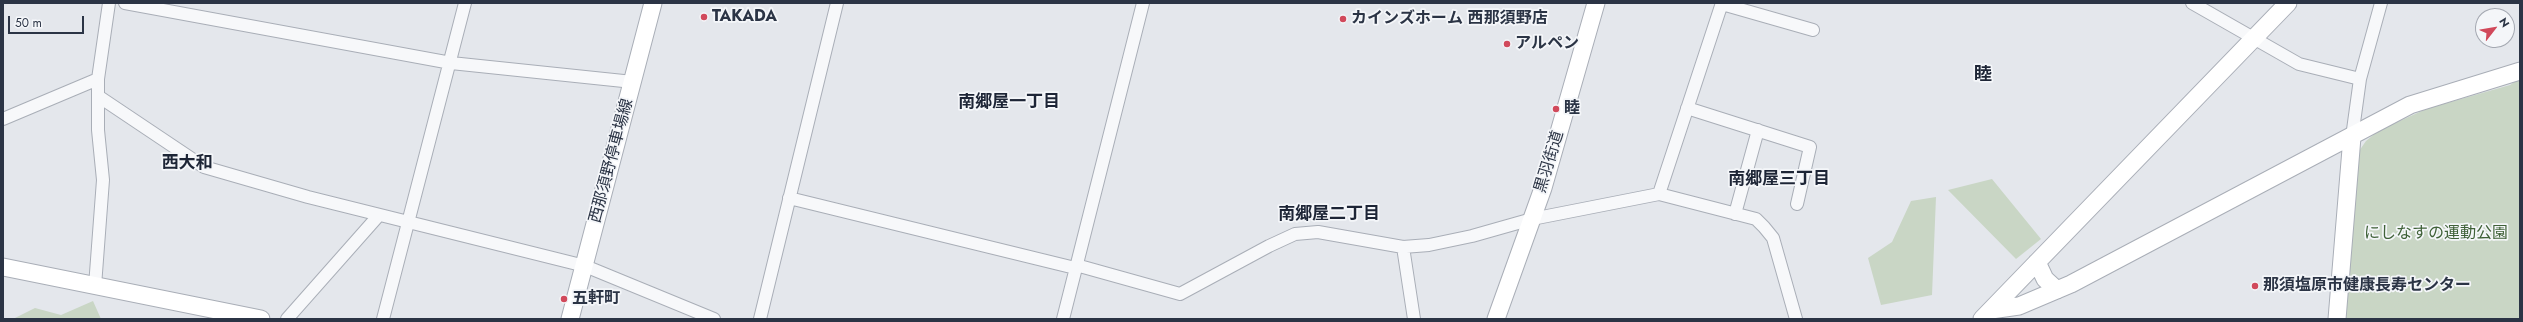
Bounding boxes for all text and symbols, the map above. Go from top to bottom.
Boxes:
place label: TAKADA [712,7,777,27]
scale bar [10,8,86,34]
north arrow [2475,8,2515,48]
place label: カインズホーム 西那須野店 [1351,9,1548,29]
marker: TAKADA [699,12,709,22]
text: 50 m [15,14,42,32]
marker: カインズホーム 西那須野店 [1338,14,1348,24]
text: N [2495,14,2514,30]
place label: アルペン [1515,34,1579,54]
marker: アルペン [1502,39,1512,49]
district label: 睦 [1974,65,1992,87]
district label: 南郷屋一丁目 [958,93,1060,113]
street label: 西那須野停車場線 [586,97,638,225]
place label: 睦 [1564,99,1580,119]
marker: 睦 [1551,104,1561,114]
street label: 黒羽街道 [1531,129,1569,195]
district label: 西大和 [162,154,212,174]
district label: 南郷屋三丁目 [1728,170,1830,190]
district label: 南郷屋二丁目 [1278,205,1380,225]
park label: にしなすの運動公園 [2364,224,2508,244]
place label: 那須塩原市健康長寿センター [2263,276,2471,296]
marker: 那須塩原市健康長寿センター [2250,281,2260,291]
place label: 五軒町 [572,289,620,309]
marker: 五軒町 [559,294,569,304]

